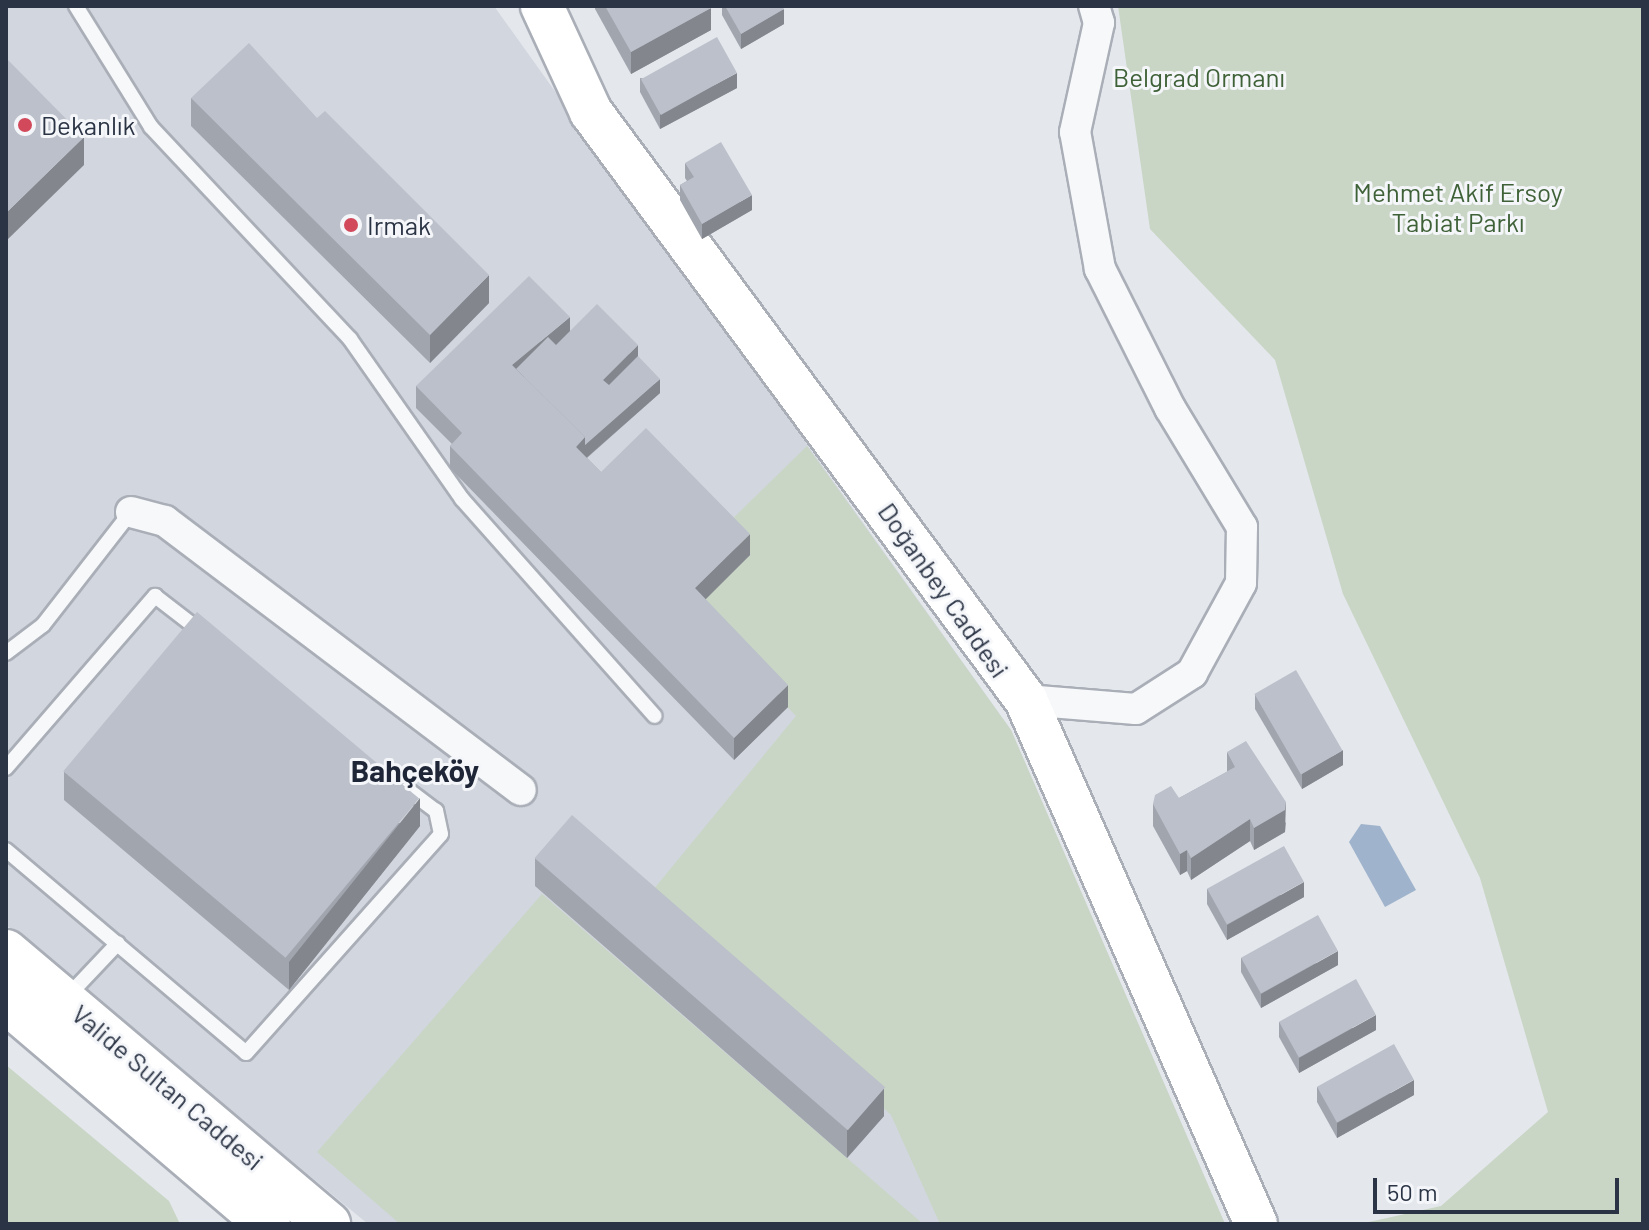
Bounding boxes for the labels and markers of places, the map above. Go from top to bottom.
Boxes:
place label: Dekanlık [41,109,136,141]
marker: Dekanlık [16,116,34,134]
place label: Irmak [367,209,431,241]
marker: Irmak [342,216,360,234]

